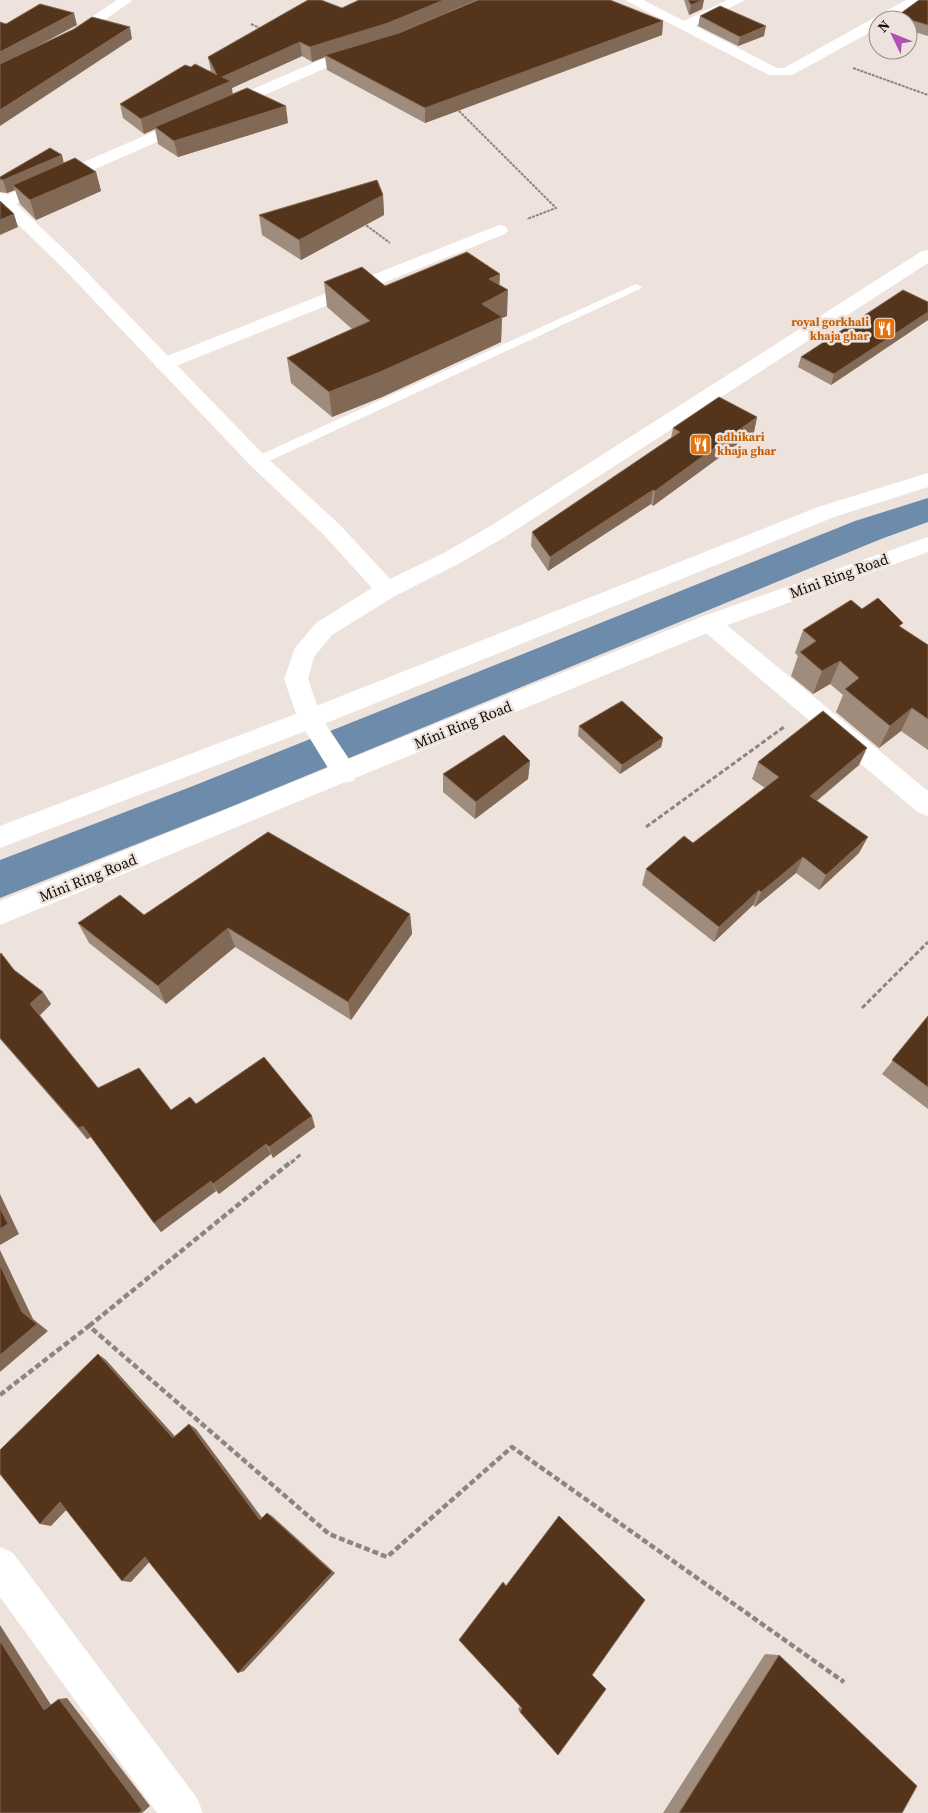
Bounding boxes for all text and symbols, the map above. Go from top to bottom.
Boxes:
north arrow [868,10,918,60]
text: N [873,16,894,37]
place label: royal gorkhali khaja ghar [791,314,869,344]
restaurant icon: royal gorkhali khaja ghar [873,317,897,341]
place label: adhikari khaja ghar [717,429,777,459]
restaurant icon: adhikari khaja ghar [689,432,713,456]
street label: Mini Ring Road [787,548,892,603]
street label: Mini Ring Road [411,695,515,754]
street label: Mini Ring Road [36,848,140,907]

